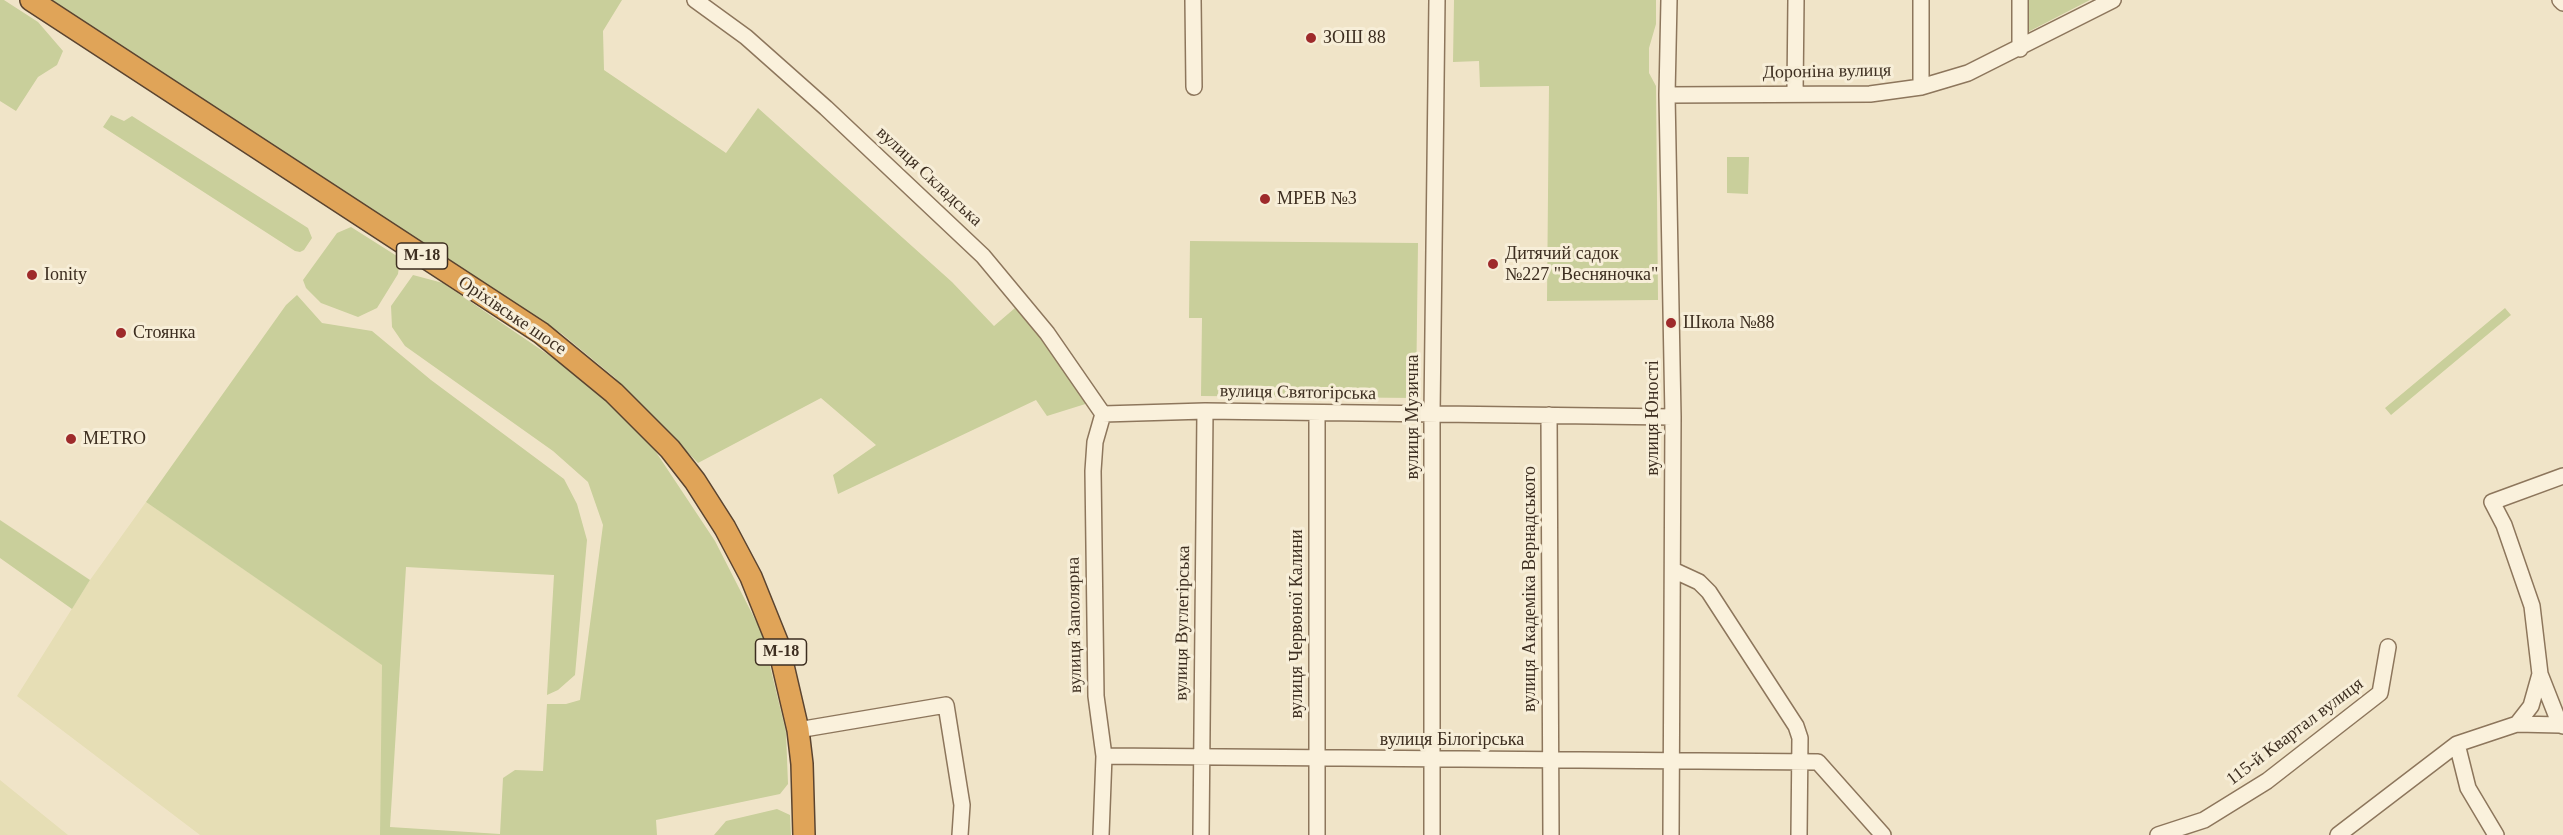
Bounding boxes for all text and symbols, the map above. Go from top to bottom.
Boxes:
place label: ЗОШ 88 [1323,27,1386,49]
marker: ЗОШ 88 [1304,31,1318,45]
street label: Дороніна вулиця [1762,60,1892,84]
street label: вулиця Складська [872,123,986,231]
place label: МРЕВ №3 [1277,188,1357,210]
marker: МРЕВ №3 [1258,192,1272,206]
road number: М-18 [396,243,448,269]
place label: Дитячий садок №227 "Весняночка" [1505,243,1658,286]
marker: Дитячий садок №227 "Весняночка" [1486,257,1500,271]
place label: Ionity [44,264,87,286]
marker: Ionity [25,268,39,282]
street label: Оріхівське шосе [454,272,570,360]
place label: Школа №88 [1683,312,1774,334]
marker: Школа №88 [1664,316,1678,330]
place label: Стоянка [133,322,195,344]
marker: Стоянка [114,326,128,340]
street label: вулиця Музична [1402,354,1424,480]
street label: вулиця Юності [1642,360,1664,476]
street label: вулиця Святогірська [1220,381,1376,405]
place label: METRO [83,428,146,450]
marker: METRO [64,432,78,446]
street label: вулиця Академіка Вернадського [1519,466,1541,712]
street label: вулиця Червоної Калини [1286,529,1308,719]
street label: вулиця Вуглегірська [1171,545,1195,701]
street label: вулиця Заполярна [1063,557,1087,693]
road number: М-18 [756,639,806,665]
street label: 115-й Квартал вулиця [2222,673,2368,791]
street label: вулиця Білогірська [1380,729,1524,751]

